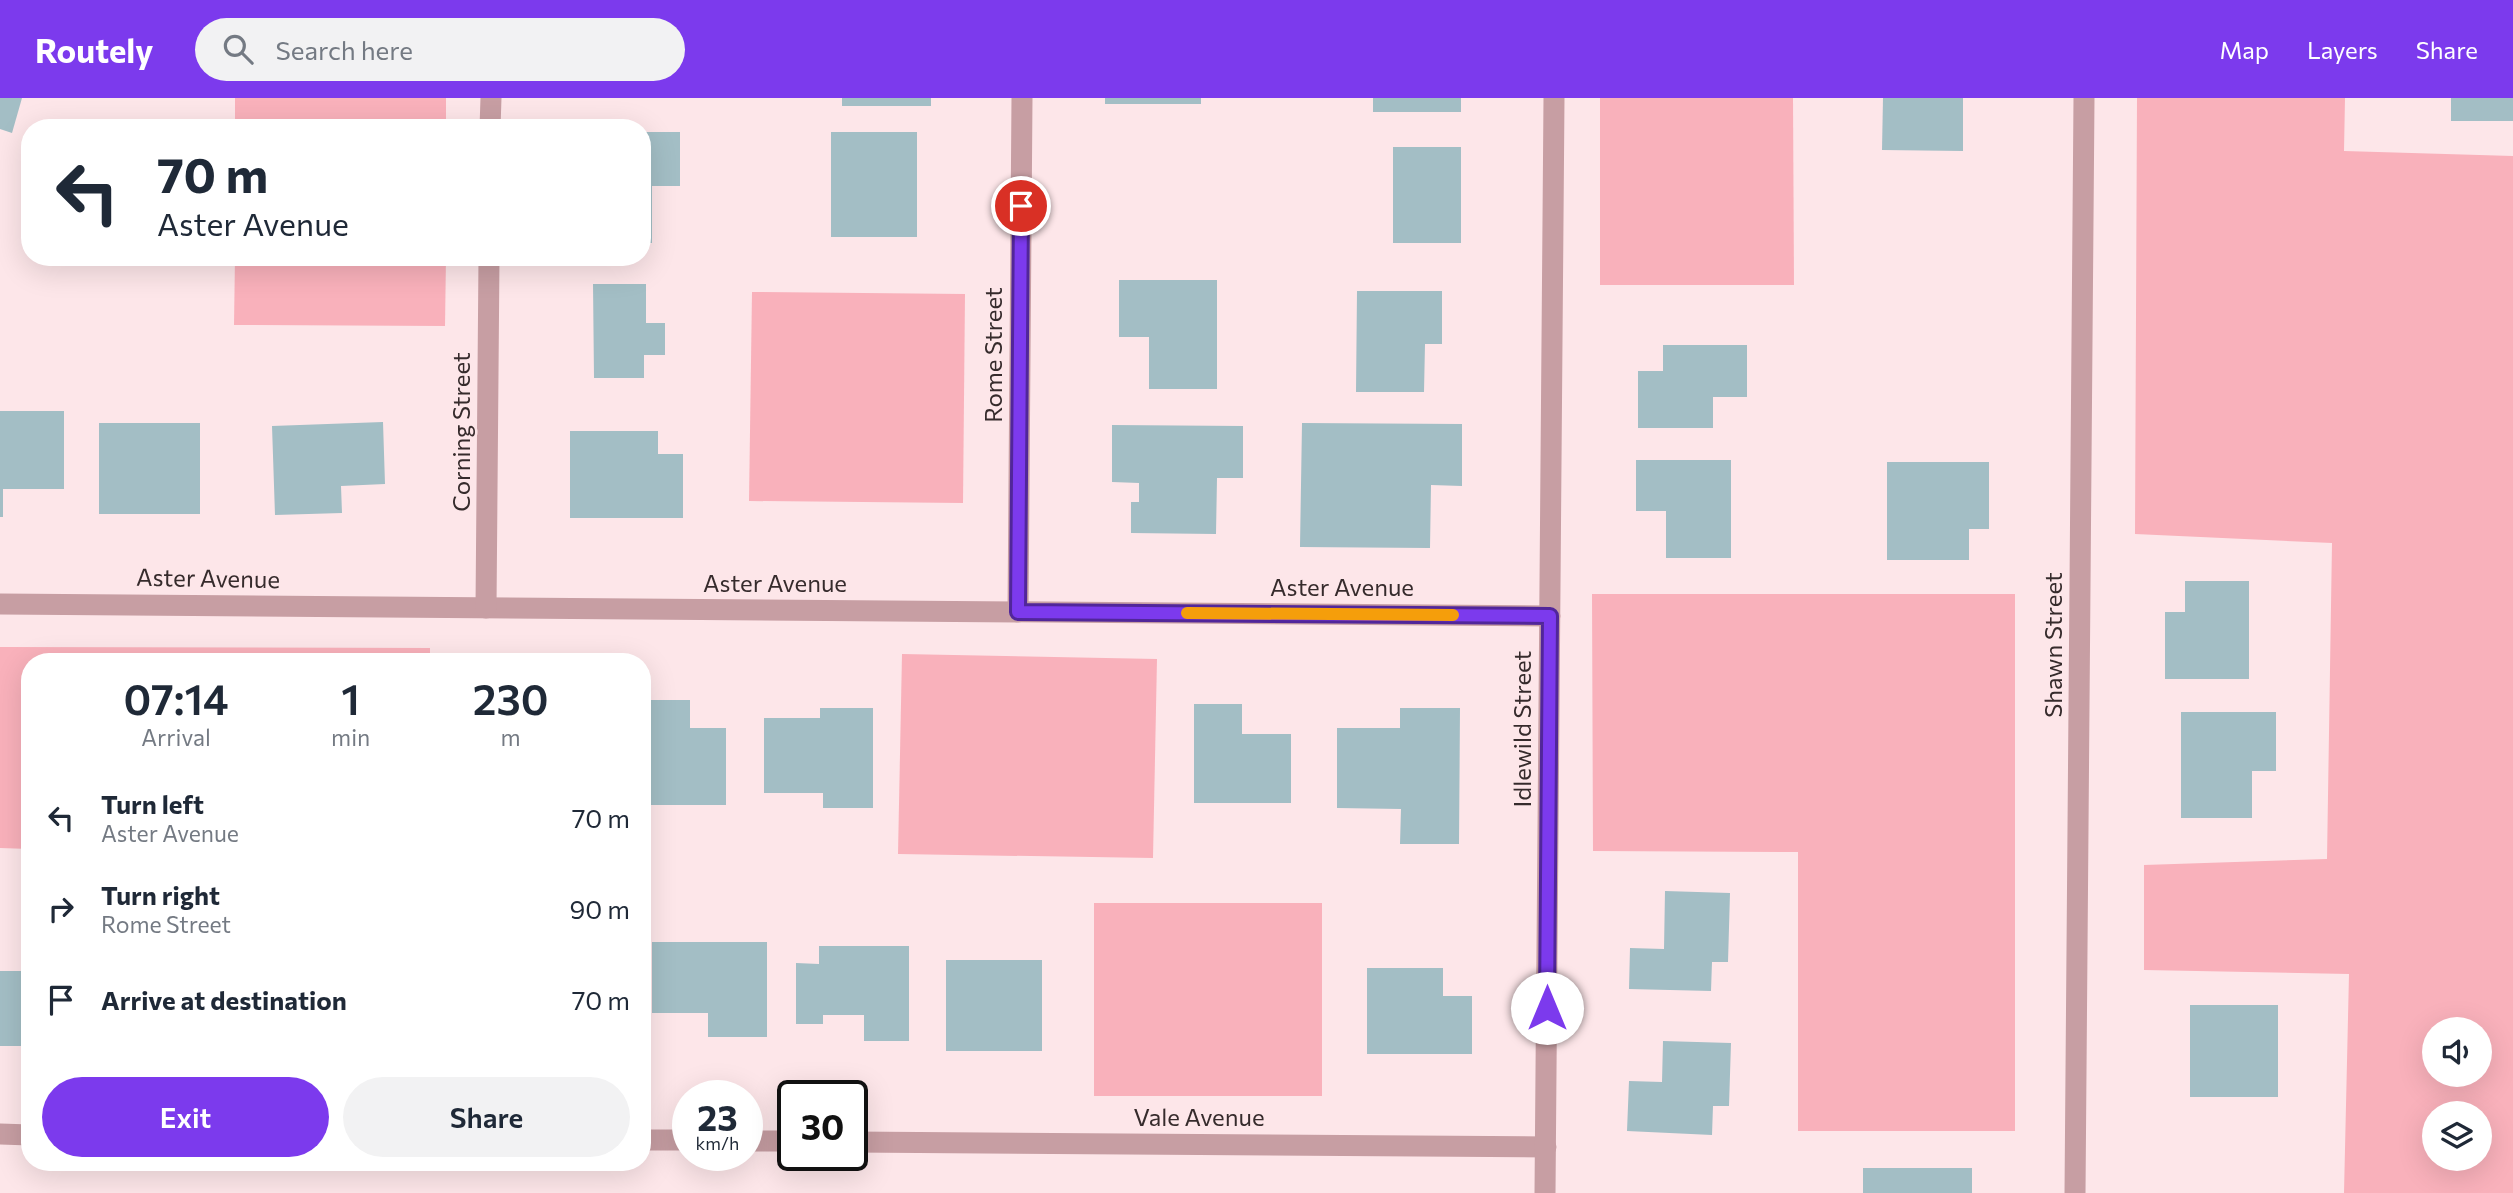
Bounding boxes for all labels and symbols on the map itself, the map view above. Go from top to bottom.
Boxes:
pin [991,176,1051,236]
street label: Rome Street [978,287,1007,423]
street label: Corning Street [446,352,475,512]
street label: Aster Avenue [136,562,280,593]
street label: Aster Avenue [703,568,847,597]
street label: Aster Avenue [1270,572,1414,601]
street label: Shawn Street [2038,572,2067,718]
street label: Idlewild Street [1507,650,1536,807]
position arrow [1510,971,1584,1045]
speed limit sign: 30 [777,1080,868,1171]
street label: Vale Avenue [1133,1102,1265,1131]

